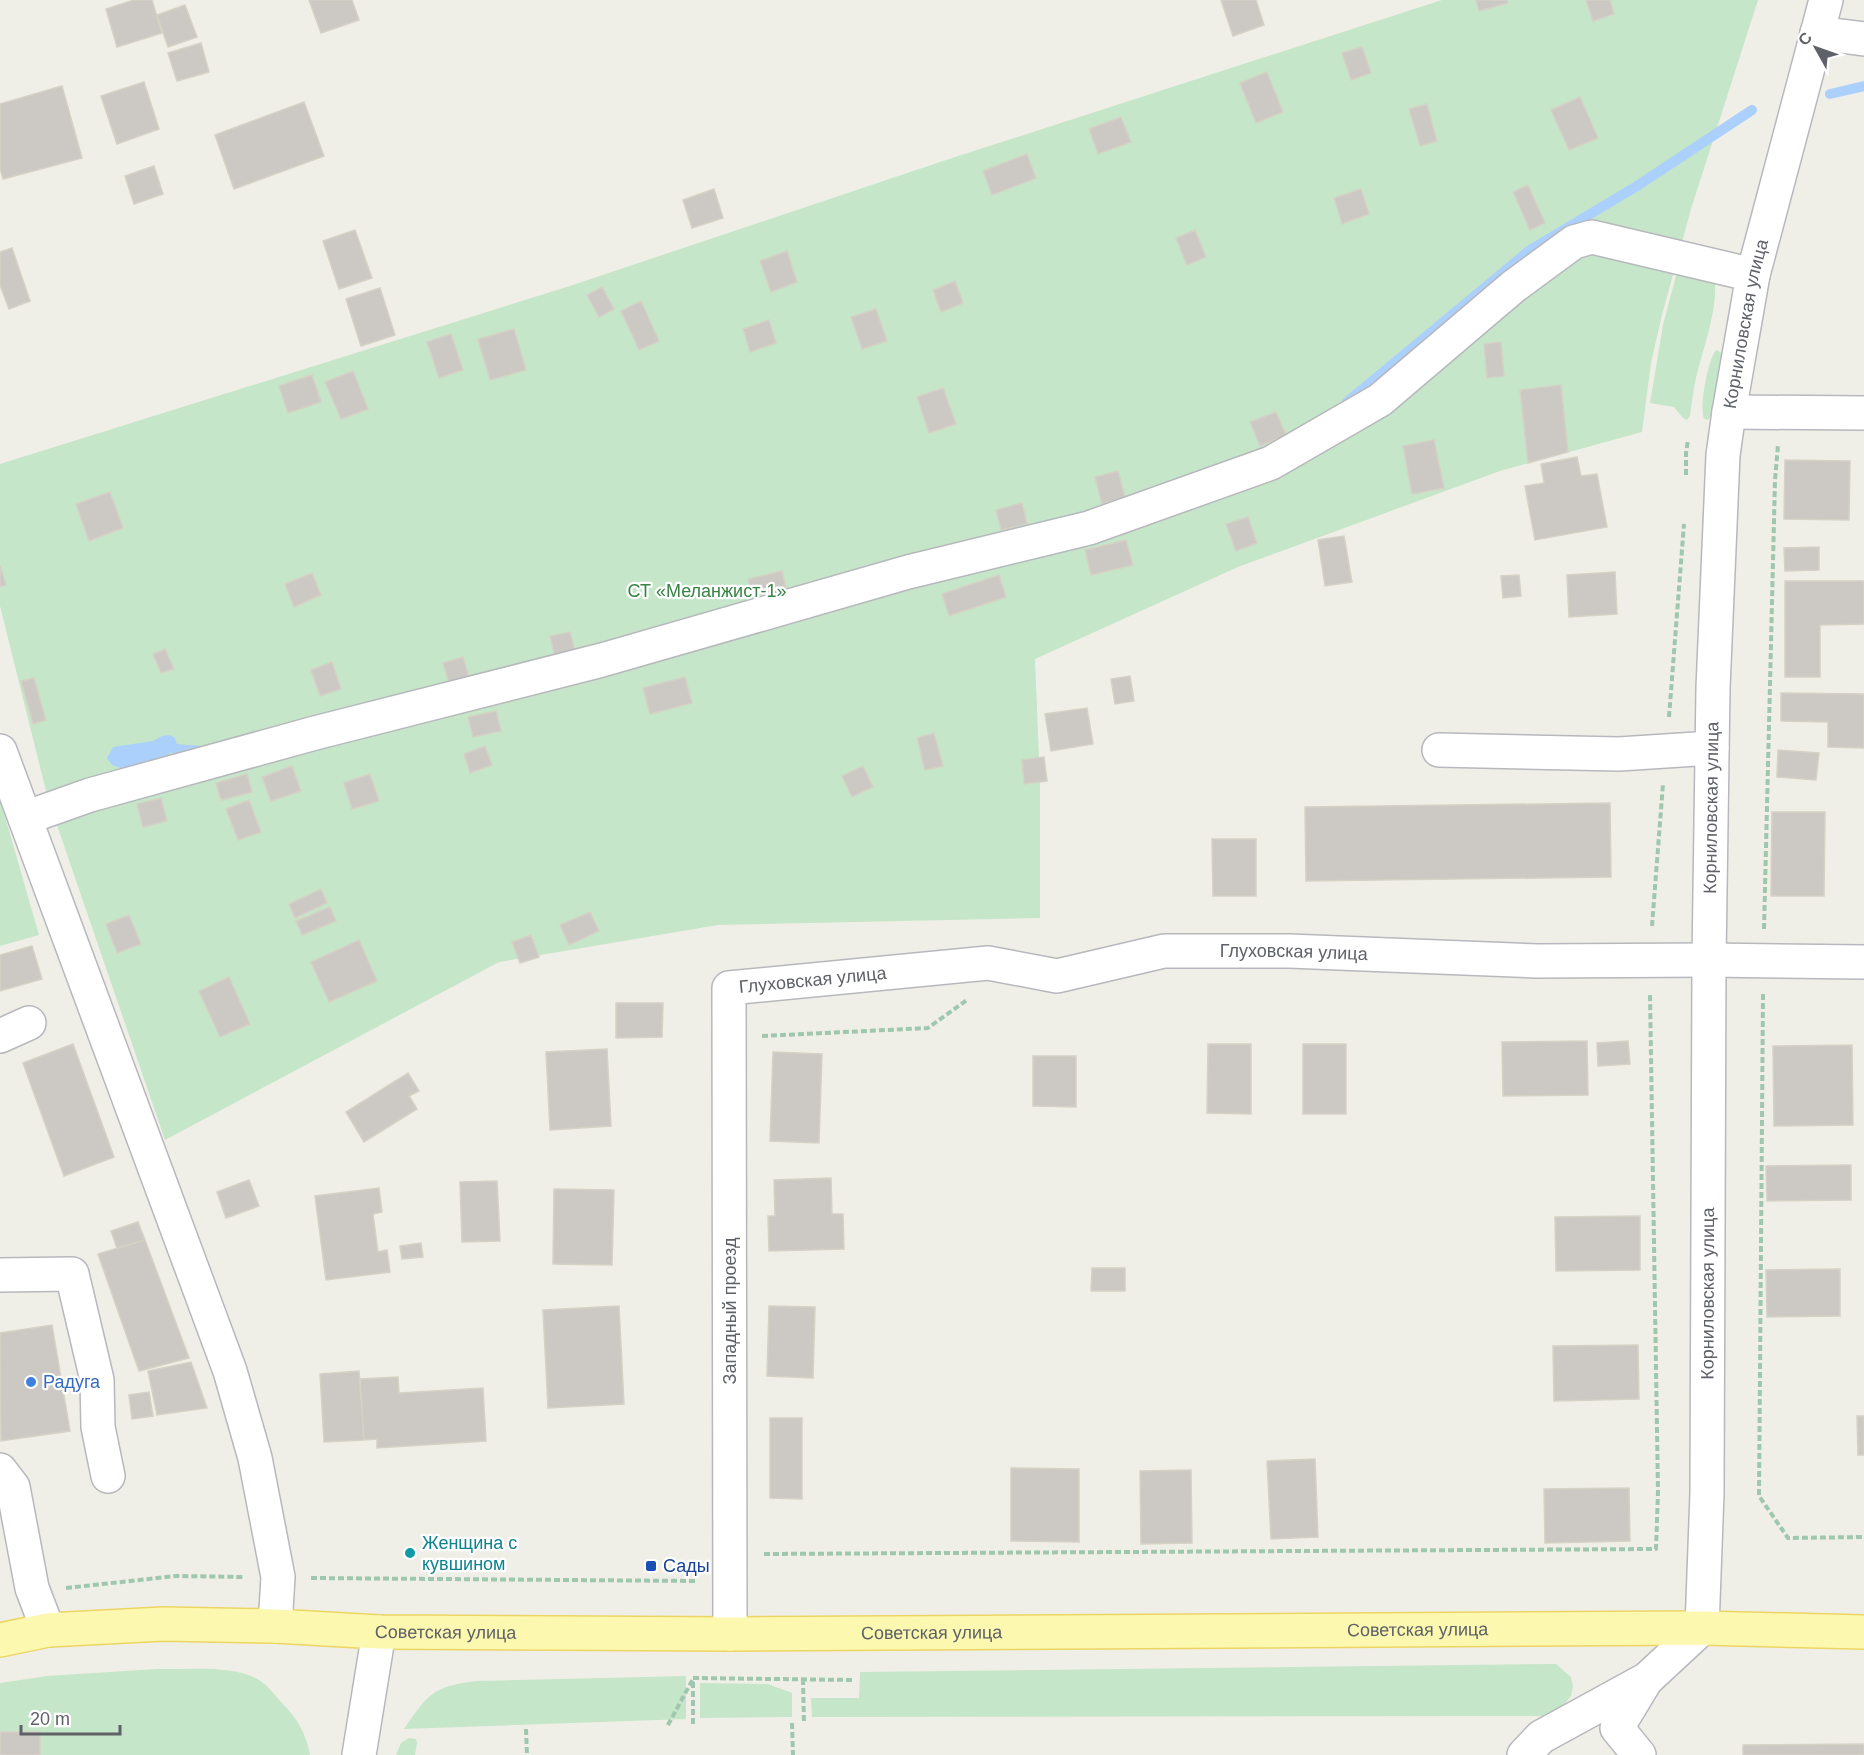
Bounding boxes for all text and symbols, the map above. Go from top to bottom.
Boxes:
north arrow [1786,18,1846,78]
text: С [1795,28,1815,49]
street label: Корниловская улица [1720,236,1772,410]
park label: СТ «Меланжист-1» [628,581,786,601]
street label: Корниловская улица [1700,720,1723,894]
street label: Глуховская улица [1220,941,1369,964]
street label: Глуховская улица [738,963,888,997]
street label: Корниловская улица [1697,1207,1718,1380]
street label: Западный проезд [720,1237,740,1384]
place label: Радуга [43,1372,101,1392]
marker: Радуга [24,1375,38,1389]
place label: Женщина с кувшином [422,1533,517,1574]
marker: Женщина с кувшином [403,1546,417,1560]
place label: Сады [663,1556,710,1576]
marker: Сады [644,1559,658,1573]
street label: Советская улица [1347,1619,1489,1640]
street label: Советская улица [375,1622,517,1643]
street label: Советская улица [861,1622,1003,1643]
scale bar [21,1698,120,1736]
text: 20 m [30,1709,70,1729]

